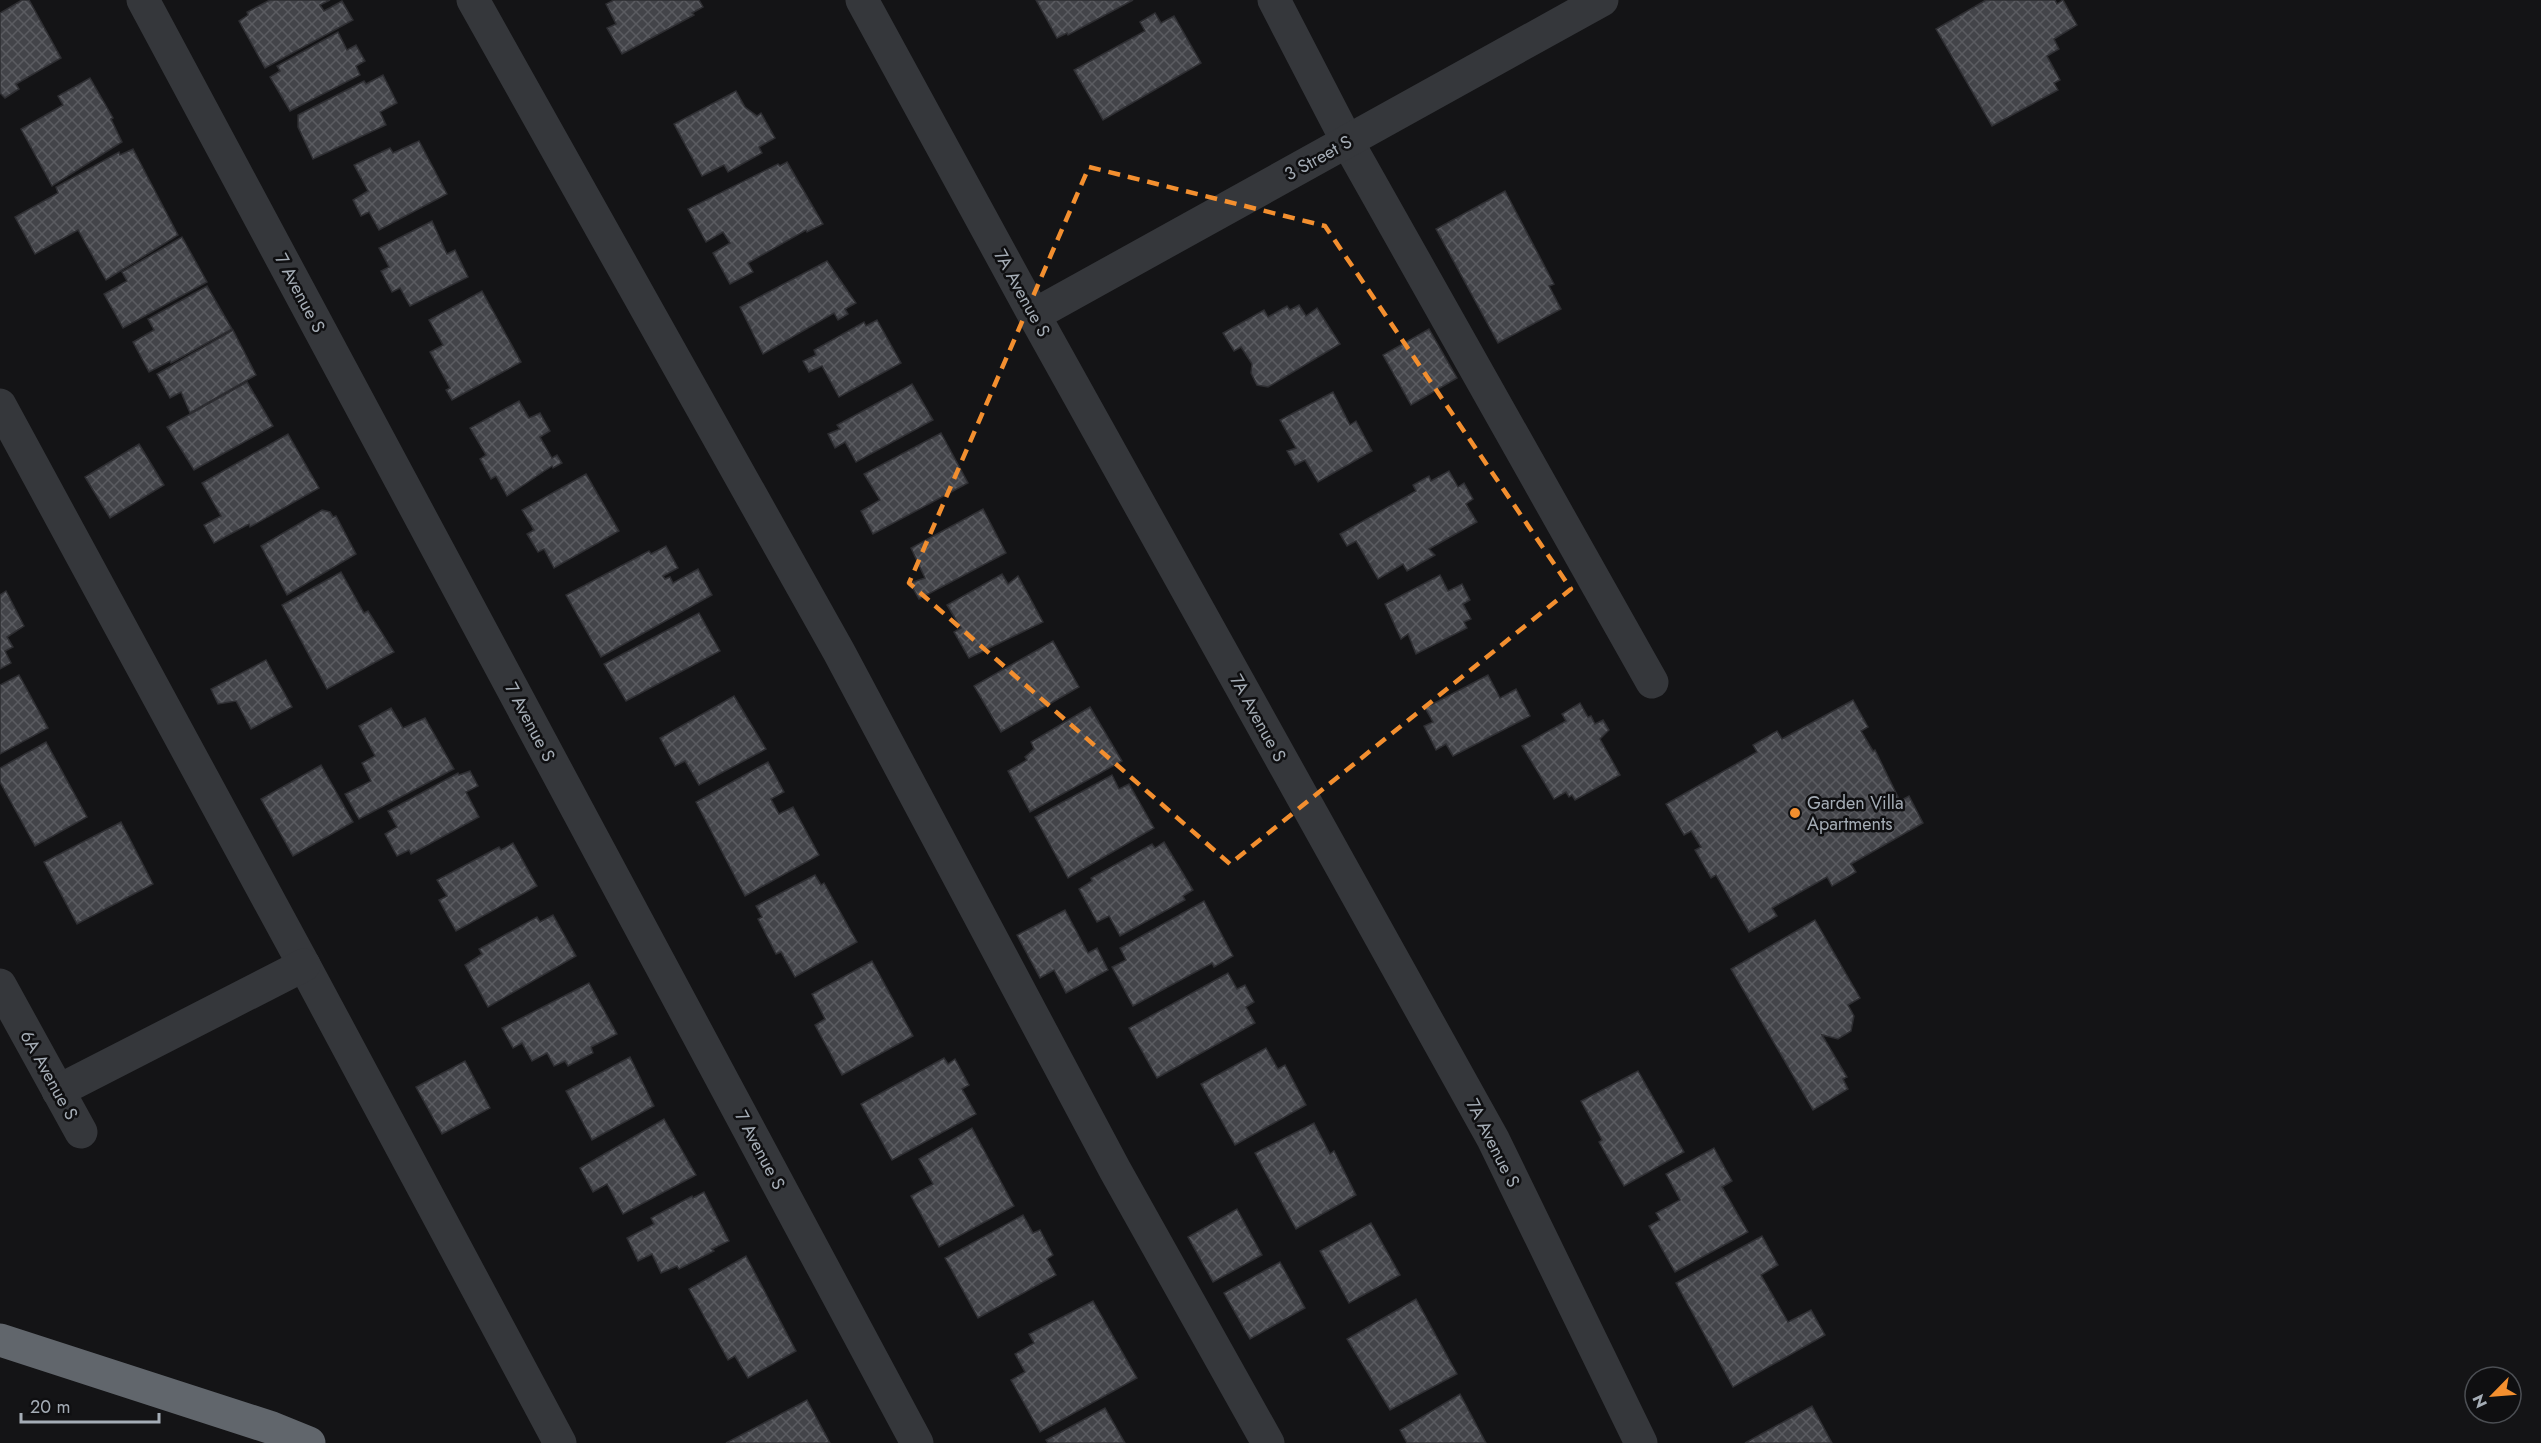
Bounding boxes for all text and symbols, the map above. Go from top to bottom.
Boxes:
street label: 3 Street S [1280,129,1357,187]
street label: 7A Avenue S [987,245,1057,342]
street label: 7 Avenue S [268,249,332,337]
street label: 7A Avenue S [1223,670,1293,767]
street label: 7 Avenue S [498,678,562,766]
place label: Garden Villa Apartments [1807,790,1904,837]
marker: Garden Villa Apartments [1788,806,1802,820]
street label: 6A Avenue S [14,1025,84,1125]
street label: 7A Avenue S [1460,1094,1526,1192]
street label: 7 Avenue S [728,1106,792,1194]
north arrow [2463,1365,2523,1425]
scale bar [21,1386,159,1424]
text: N [2467,1391,2493,1412]
text: 20 m [30,1394,70,1420]

